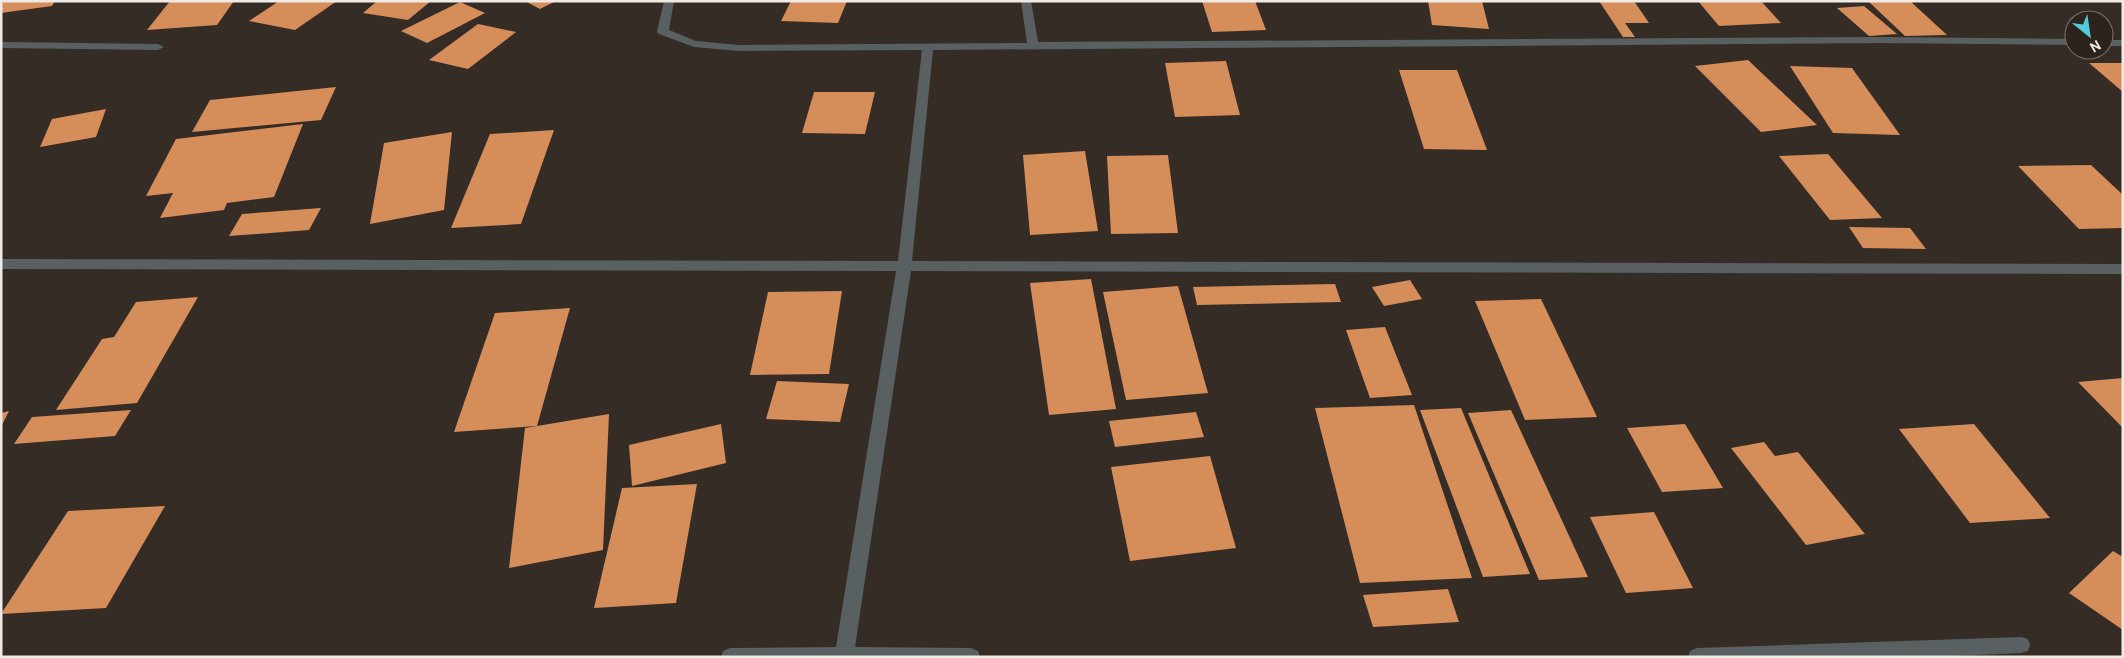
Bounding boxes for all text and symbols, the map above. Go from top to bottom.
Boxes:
north arrow [2064,10,2114,60]
text: N [2086,35,2103,55]

